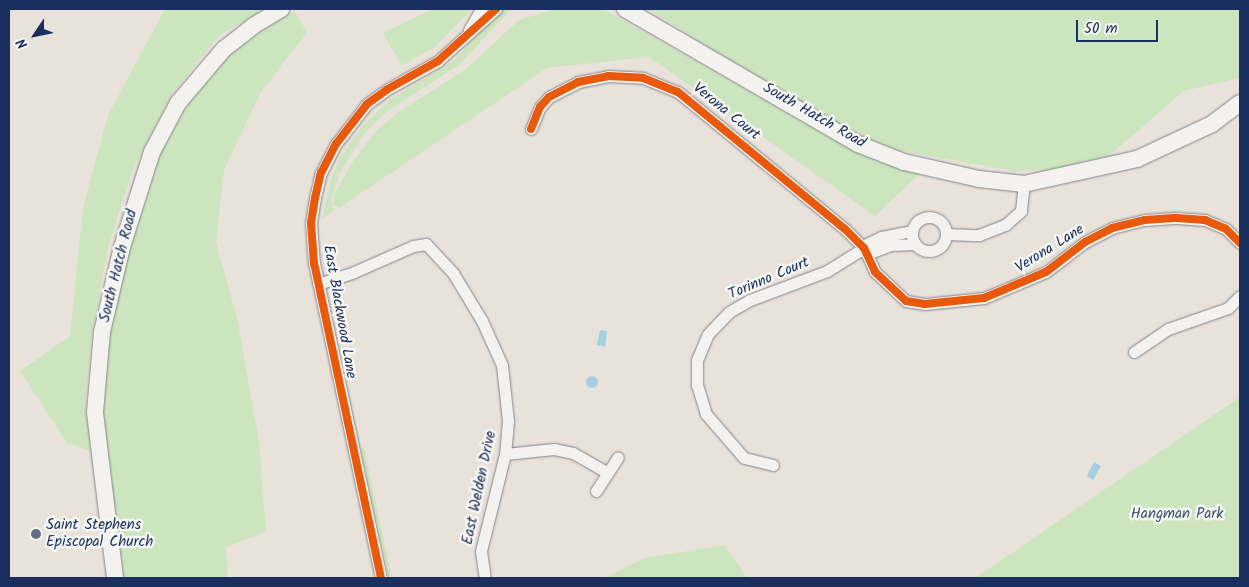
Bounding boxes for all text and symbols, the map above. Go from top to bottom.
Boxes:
north arrow [10,10,60,60]
scale bar [1079,10,1162,42]
text: 50 m [1084,17,1118,41]
text: N [11,34,34,53]
street label: Verona Court [689,79,763,145]
street label: South Hatch Road [759,79,869,153]
street label: South Hatch Road [96,208,142,324]
street label: Verona Lane [1012,221,1088,277]
street label: East Blackwood Lane [318,244,360,380]
street label: Torinno Court [726,254,812,304]
street label: East Welden Drive [459,430,501,546]
park label: Hangman Park [1131,506,1223,524]
place label: Saint Stephens Episcopal Church [46,516,153,551]
marker: Saint Stephens Episcopal Church [30,528,42,540]

